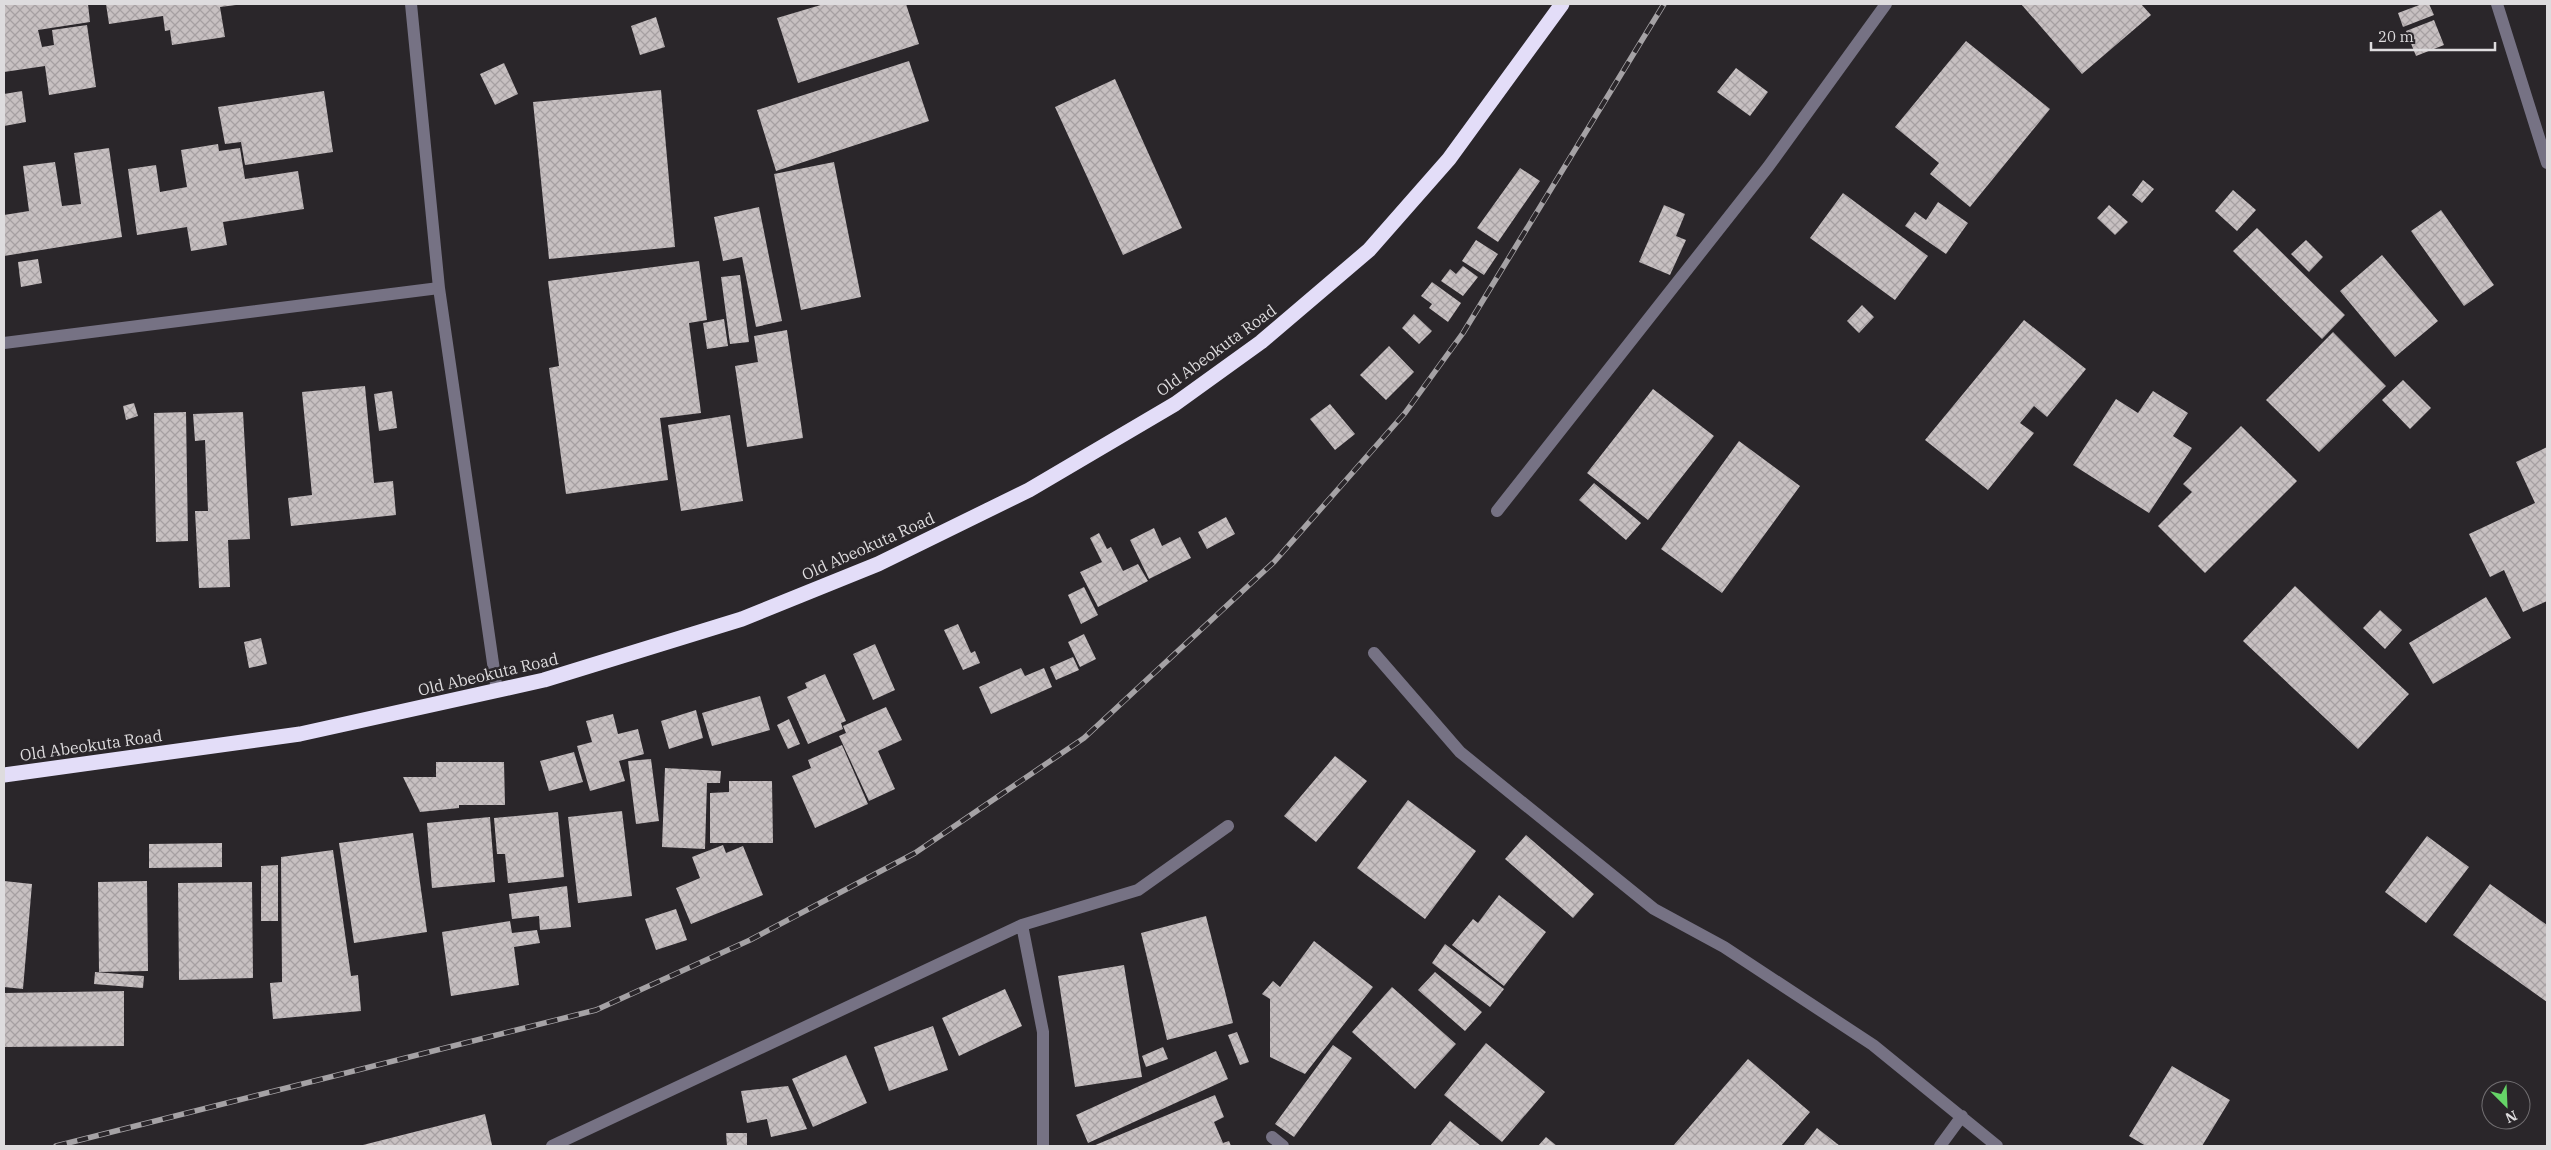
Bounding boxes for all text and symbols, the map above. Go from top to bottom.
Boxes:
scale bar [2371,20,2495,52]
text: 20 m [2378,27,2414,46]
street label: Old Abeokuta Road [1152,300,1280,400]
street label: Old Abeokuta Road [798,508,938,584]
street label: Old Abeokuta Road [416,648,560,700]
street label: Old Abeokuta Road [19,725,164,765]
north arrow [2481,1080,2531,1130]
text: N [2503,1106,2520,1127]

